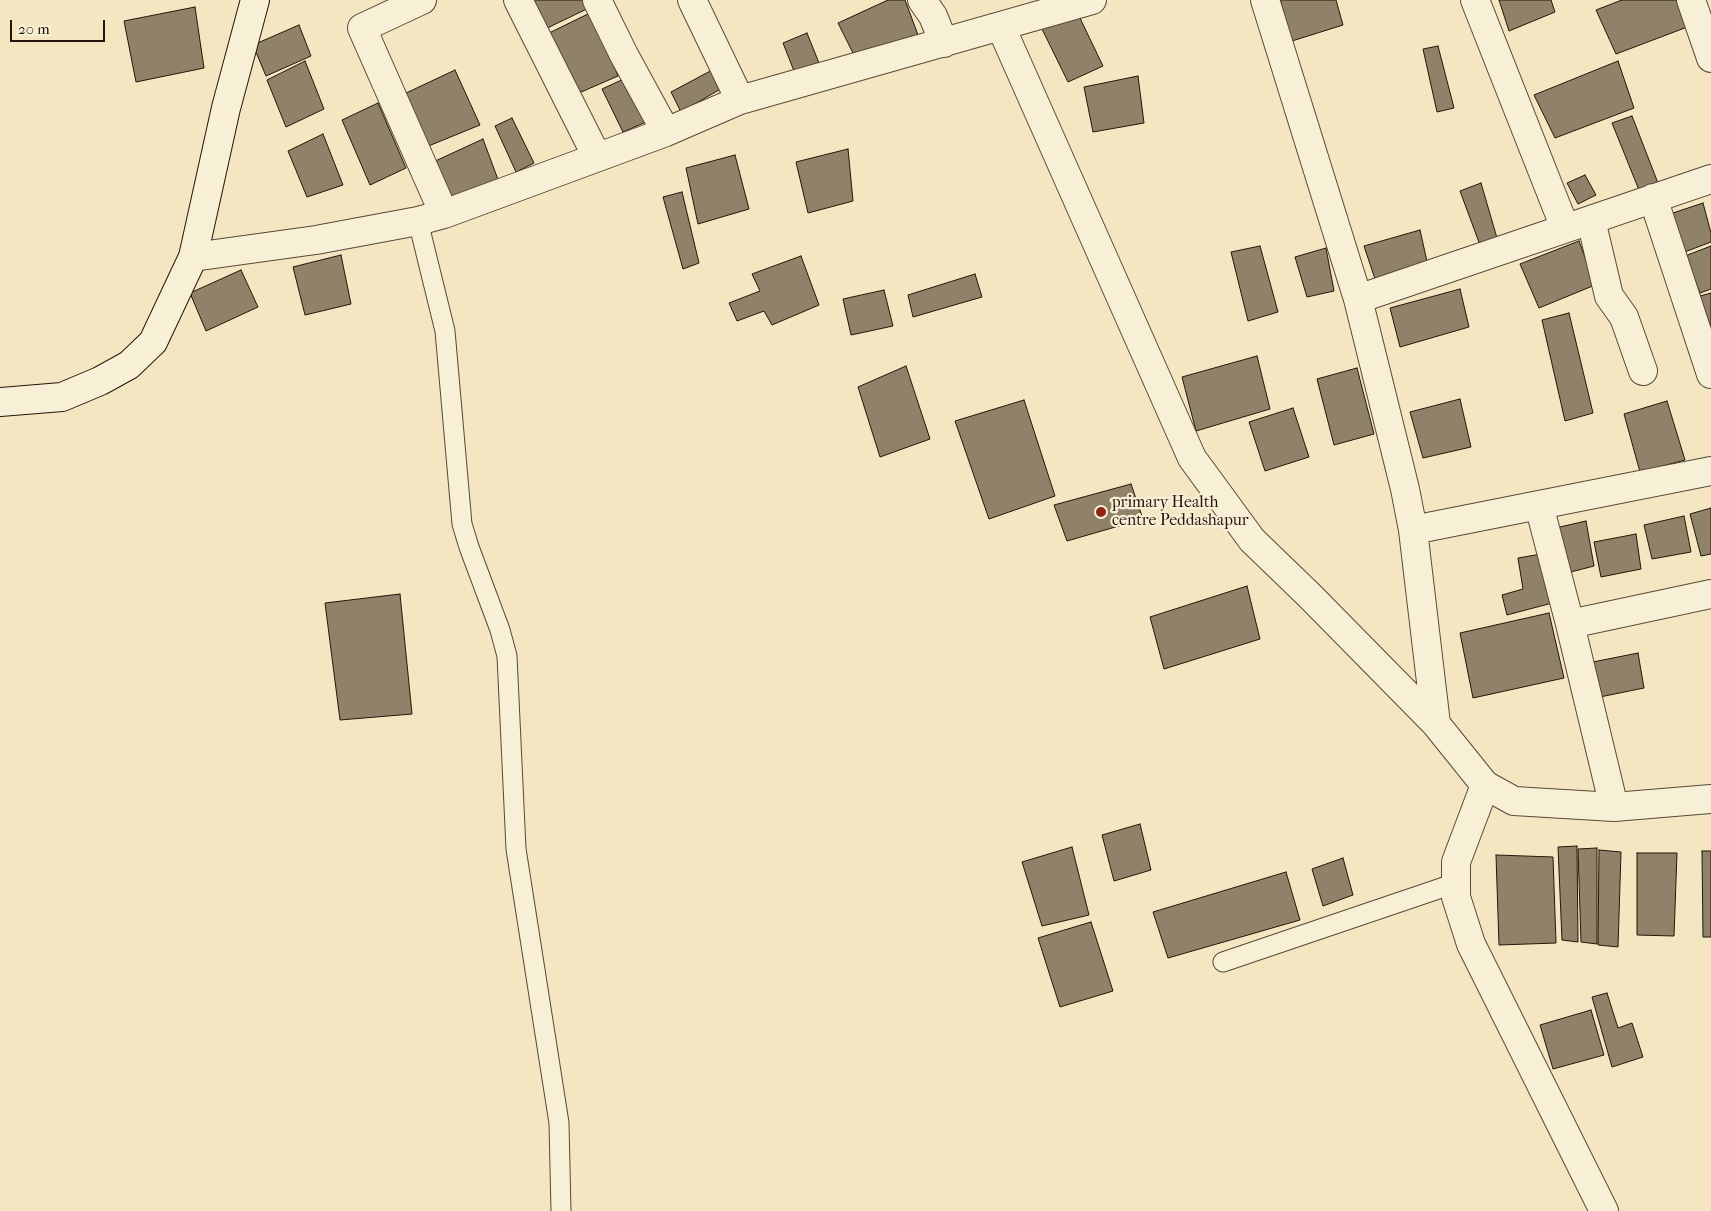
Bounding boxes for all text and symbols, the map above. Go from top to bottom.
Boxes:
scale bar [12,10,108,42]
text: 20 m [18,20,50,38]
place label: primary Health centre Peddashapur [1112,493,1249,531]
marker: primary Health centre Peddashapur [1094,505,1108,519]

